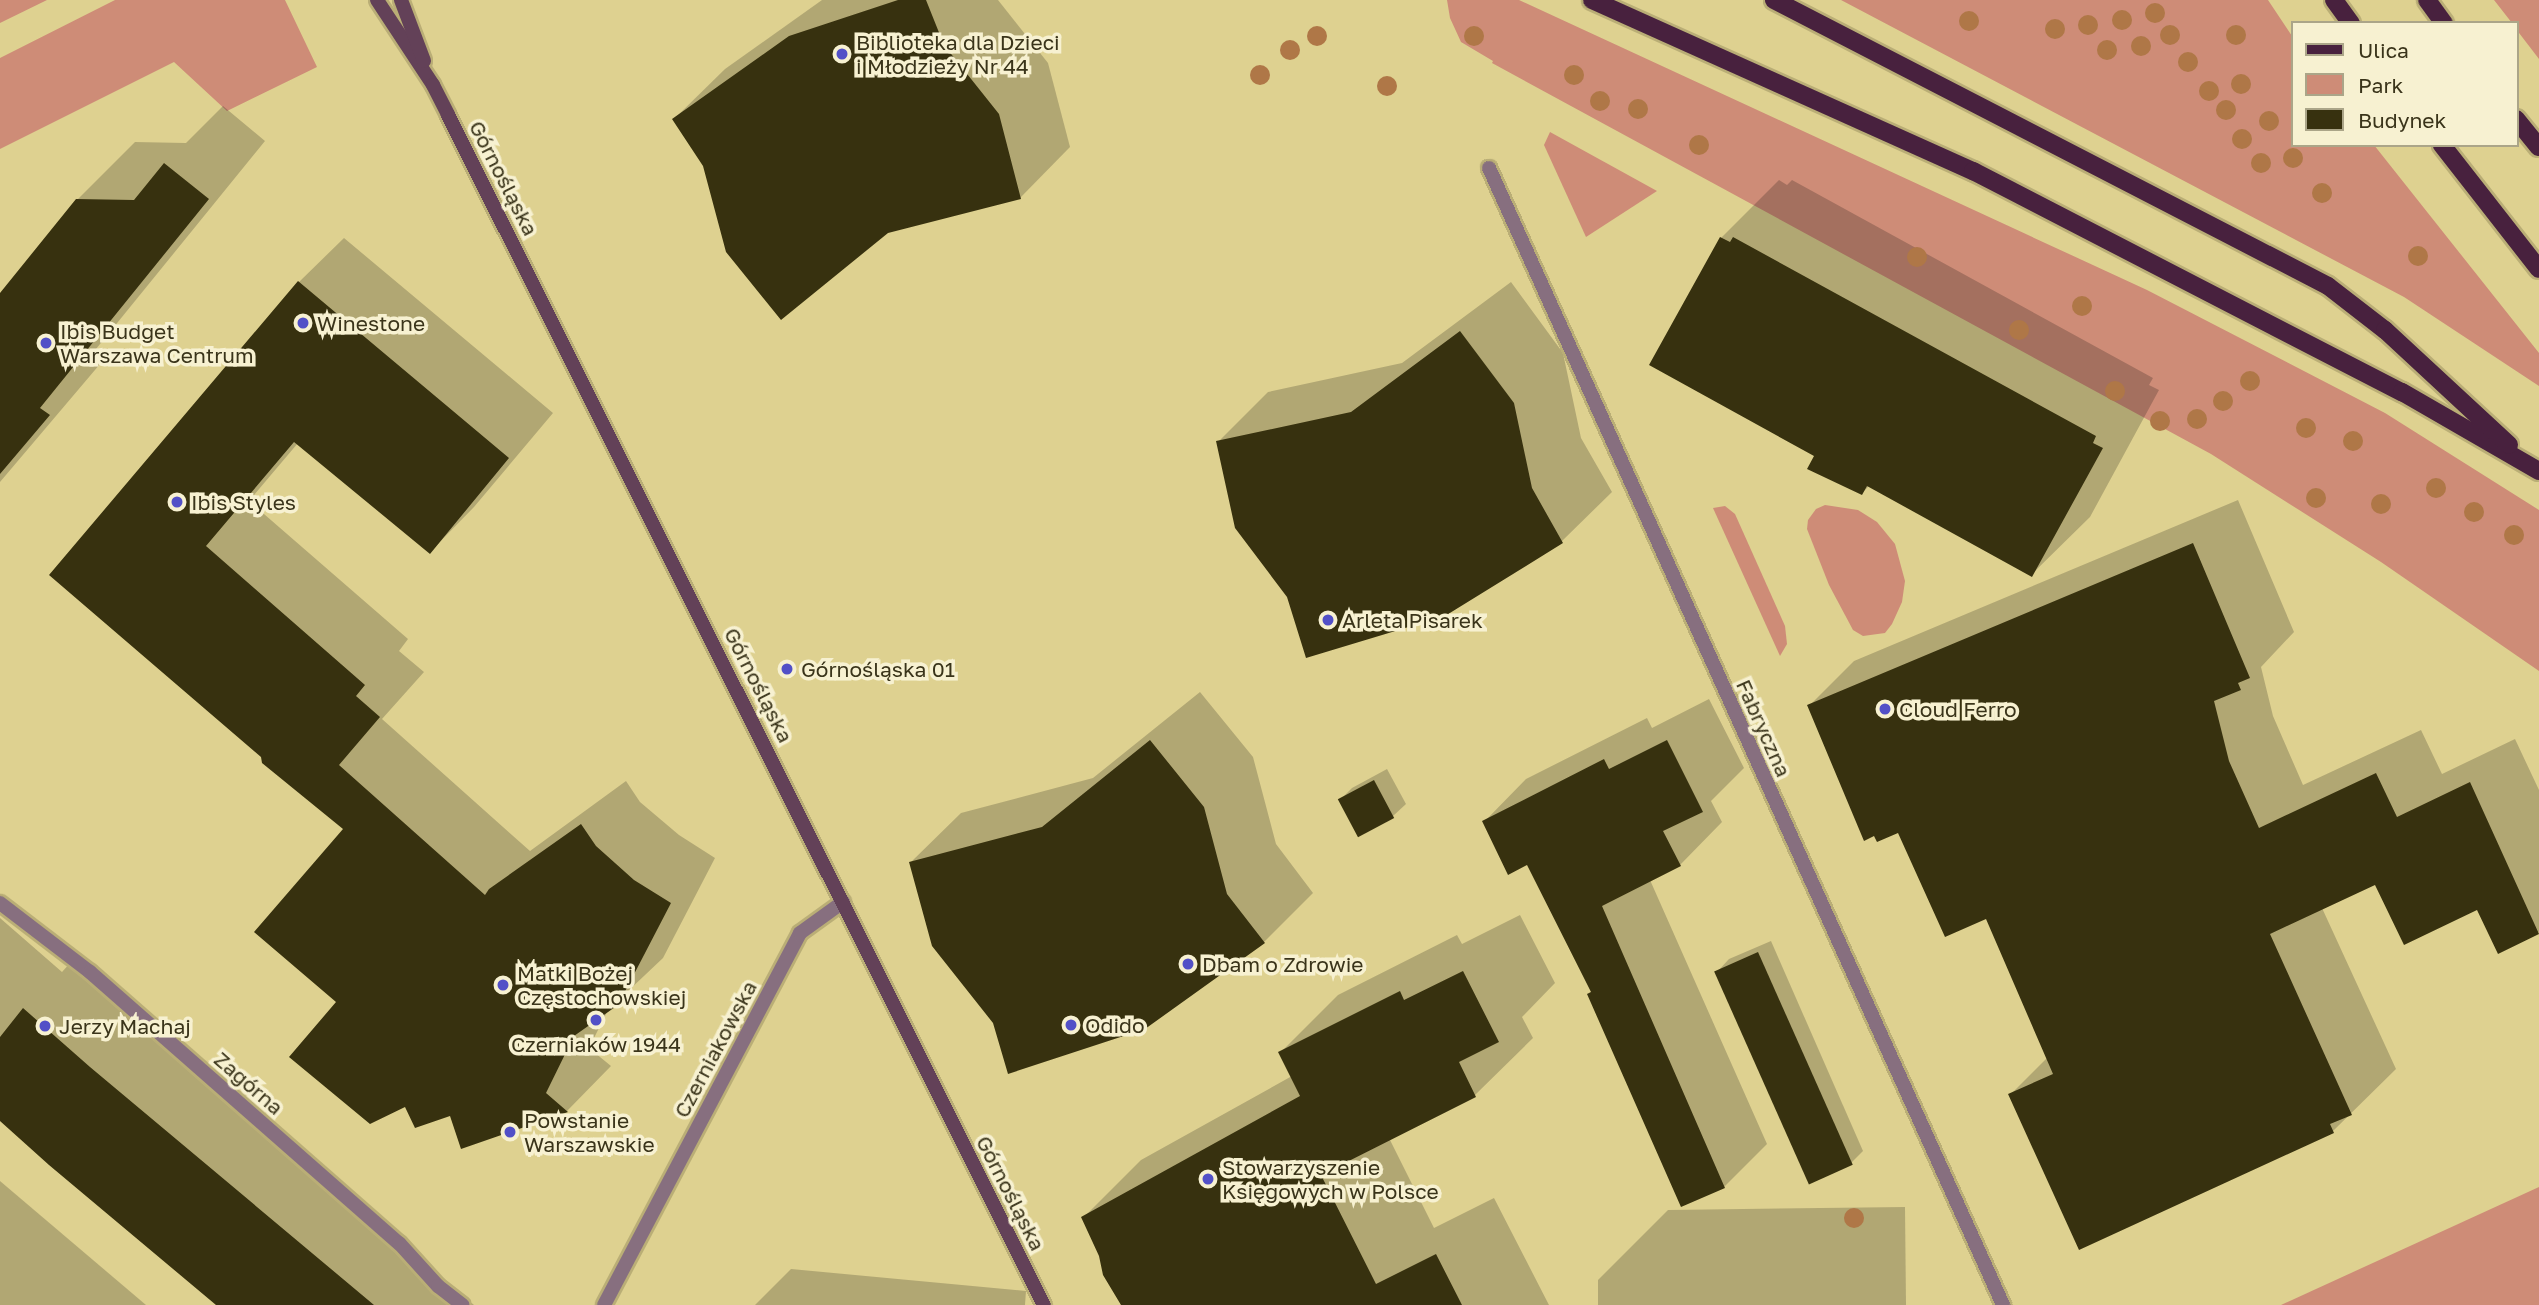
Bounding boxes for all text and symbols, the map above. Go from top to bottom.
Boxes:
legend [2290,21,2518,147]
place label: Biblioteka dla Dzieci i Młodzieży Nr 44 [856,29,1060,79]
text: Ulica [2358,37,2409,63]
marker: Biblioteka dla Dzieci i Młodzieży Nr 44 [834,46,850,62]
text: Park [2358,72,2403,98]
text: Budynek [2358,107,2446,133]
street label: Górnośląska [464,116,544,240]
place label: Winestone [317,310,425,336]
marker: Winestone [295,315,311,331]
place label: Ibis Budget Warszawa Centrum [60,318,254,368]
marker: Ibis Budget Warszawa Centrum [38,335,54,351]
place label: Ibis Styles [191,489,296,515]
marker: Ibis Styles [169,494,185,510]
place label: Arleta Pisarek [1342,607,1483,633]
marker: Arleta Pisarek [1320,612,1336,628]
street label: Górnośląska [719,623,799,747]
place label: Górnośląska 01 [801,656,955,682]
marker: Górnośląska 01 [779,661,795,677]
street label: Fabryczna [1731,675,1797,781]
place label: Cloud Ferro [1899,696,2016,722]
marker: Cloud Ferro [1877,701,1893,717]
place label: Dbam o Zdrowie [1202,951,1363,977]
marker: Dbam o Zdrowie [1180,956,1196,972]
place label: Matki Bożej Częstochowskiej [517,960,686,1010]
street label: Czerniakowska [668,976,762,1122]
marker: Matki Bożej Częstochowskiej [495,977,511,993]
marker: Czerniaków 1944 [588,1012,604,1028]
place label: Odido [1085,1012,1145,1038]
place label: Jerzy Machaj [59,1013,191,1039]
marker: Odido [1063,1017,1079,1033]
marker: Jerzy Machaj [37,1018,53,1034]
place label: Czerniaków 1944 [511,1031,681,1057]
street label: Zagórna [209,1046,289,1120]
place label: Powstanie Warszawskie [524,1107,655,1157]
marker: Powstanie Warszawskie [502,1124,518,1140]
street label: Górnośląska [971,1131,1051,1255]
place label: Stowarzyszenie Księgowych w Polsce [1222,1154,1439,1204]
marker: Stowarzyszenie Księgowych w Polsce [1200,1171,1216,1187]

